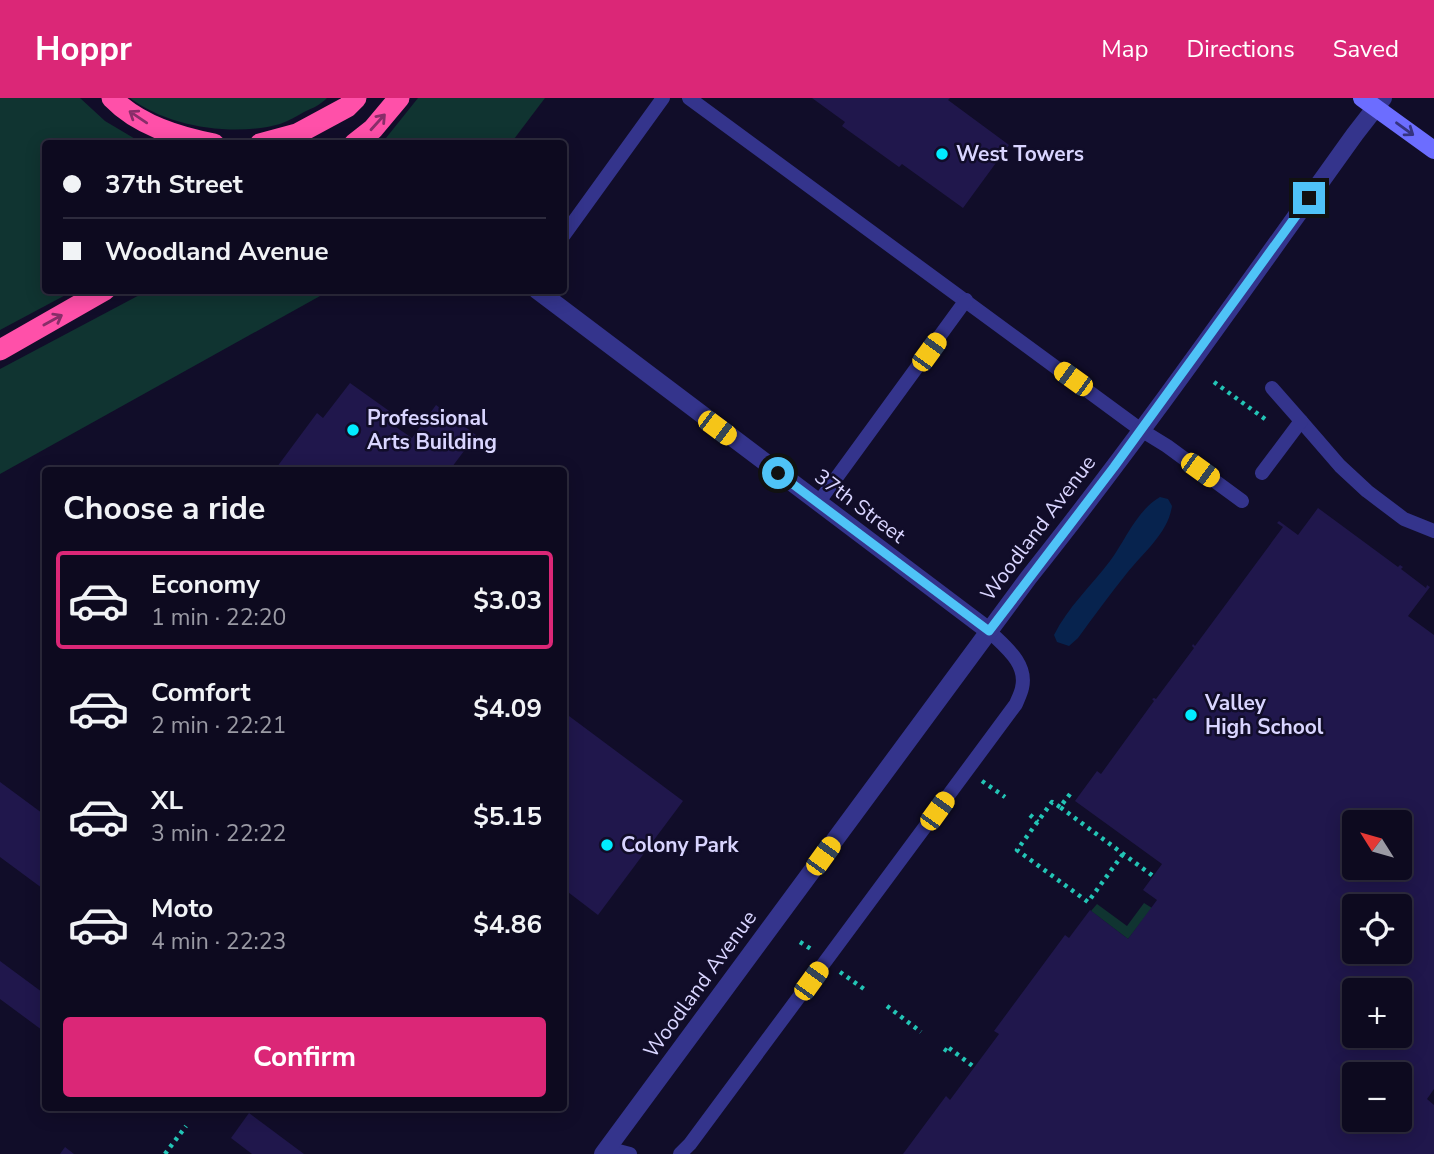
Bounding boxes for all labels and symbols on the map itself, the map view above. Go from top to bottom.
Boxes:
one-way arrow [129,110,148,124]
one-way arrow [370,113,386,131]
one-way arrow [1395,121,1414,136]
place label: West Towers [956,140,1084,168]
marker: West Towers [934,146,950,162]
route end [1293,182,1325,214]
one-way arrow [42,313,62,327]
car [909,329,950,375]
car [1050,358,1097,400]
place label: Professional Arts Building [367,404,497,456]
car [694,407,741,449]
marker: Professional Arts Building [345,422,361,438]
street label: Woodland Avenue [974,449,1102,607]
car [1177,449,1224,491]
route start [762,457,794,489]
street label: 37th Street [809,463,912,550]
place label: Valley High School [1204,689,1324,741]
marker: Valley High School [1183,707,1199,723]
car [917,788,958,834]
north arrow [1342,810,1412,880]
place label: Colony Park [621,831,739,859]
car [803,833,844,879]
marker: Colony Park [599,837,615,853]
street label: Woodland Avenue [637,905,763,1063]
car [791,958,832,1004]

